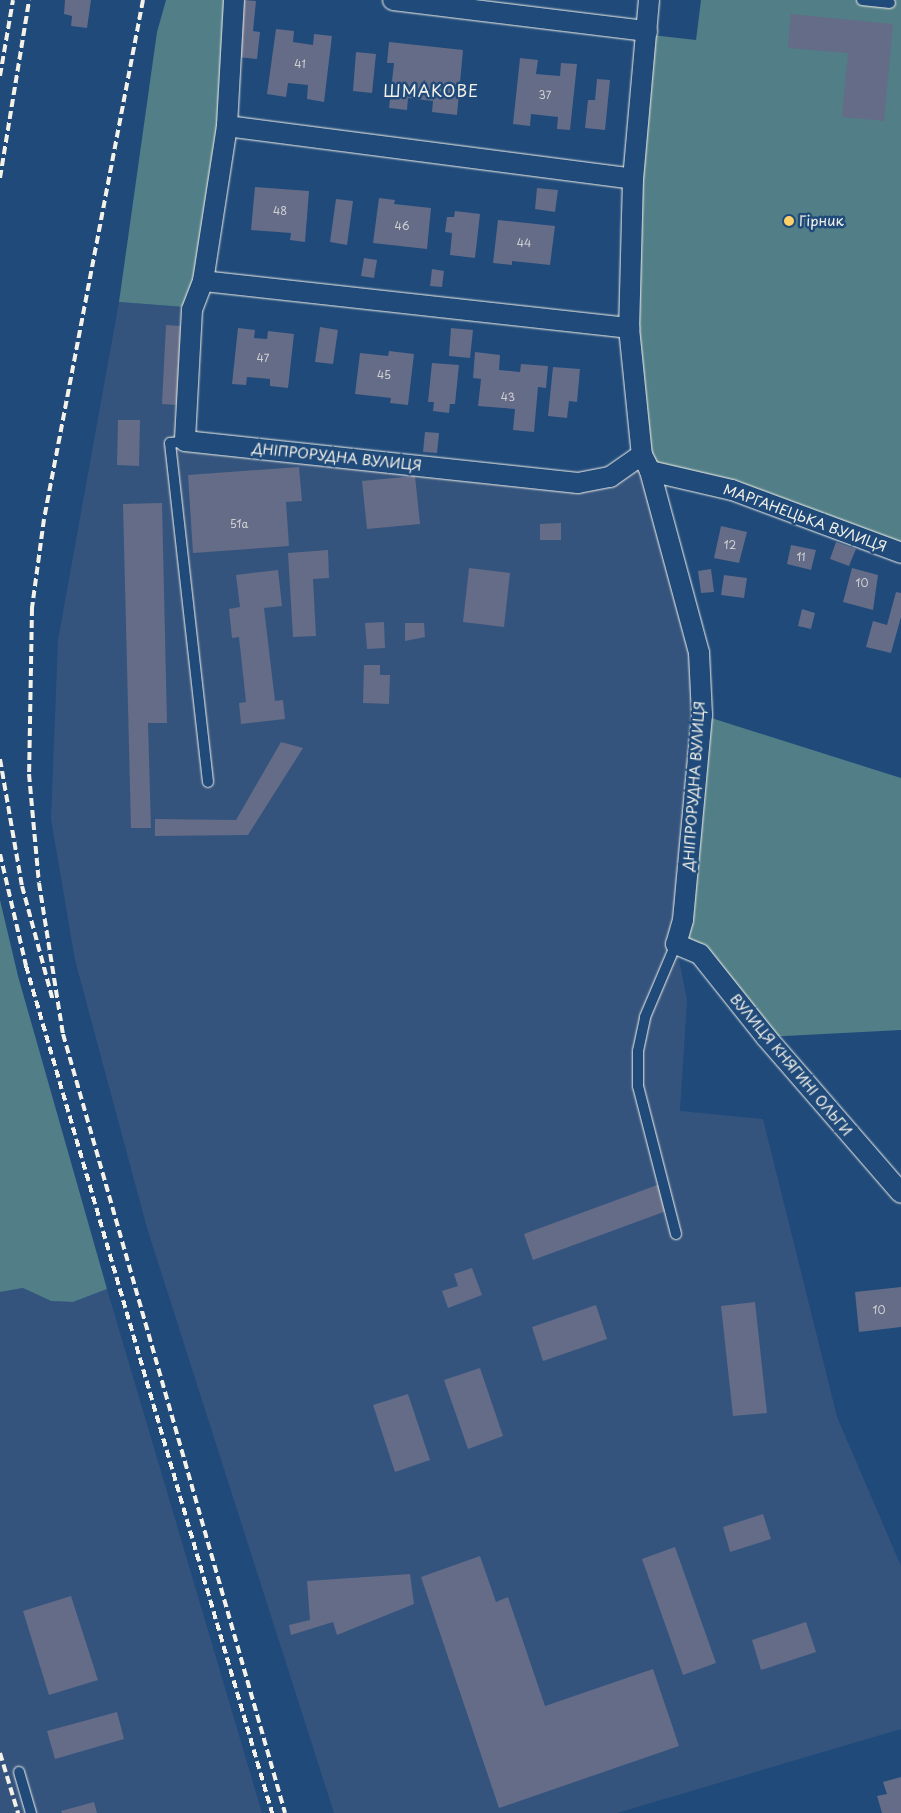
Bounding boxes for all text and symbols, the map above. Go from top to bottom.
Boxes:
house number: 41 [294,57,306,71]
district label: ШМАКОВЕ [382,80,480,100]
house number: 37 [539,88,551,102]
house number: 48 [273,204,287,218]
place label: Гірник [799,213,844,229]
marker: Гірник [783,215,795,227]
house number: 46 [395,219,409,233]
house number: 44 [517,236,531,250]
house number: 47 [257,351,269,365]
house number: 45 [377,368,391,382]
house number: 43 [501,390,515,404]
street label: ДНІПРОРУДНА ВУЛИЦЯ [251,440,423,474]
street label: МАРГАНЕЦЬКА ВУЛИЦЯ [721,481,889,555]
house number: 51а [230,517,248,531]
house number: 12 [724,538,736,552]
house number: 11 [796,550,806,564]
house number: 10 [856,576,868,590]
street label: ДНІПРОРУДНА ВУЛИЦЯ [680,700,708,872]
street label: ВУЛИЦЯ КНЯГИНІ ОЛЬГИ [726,990,856,1140]
house number: 10 [873,1303,885,1317]

